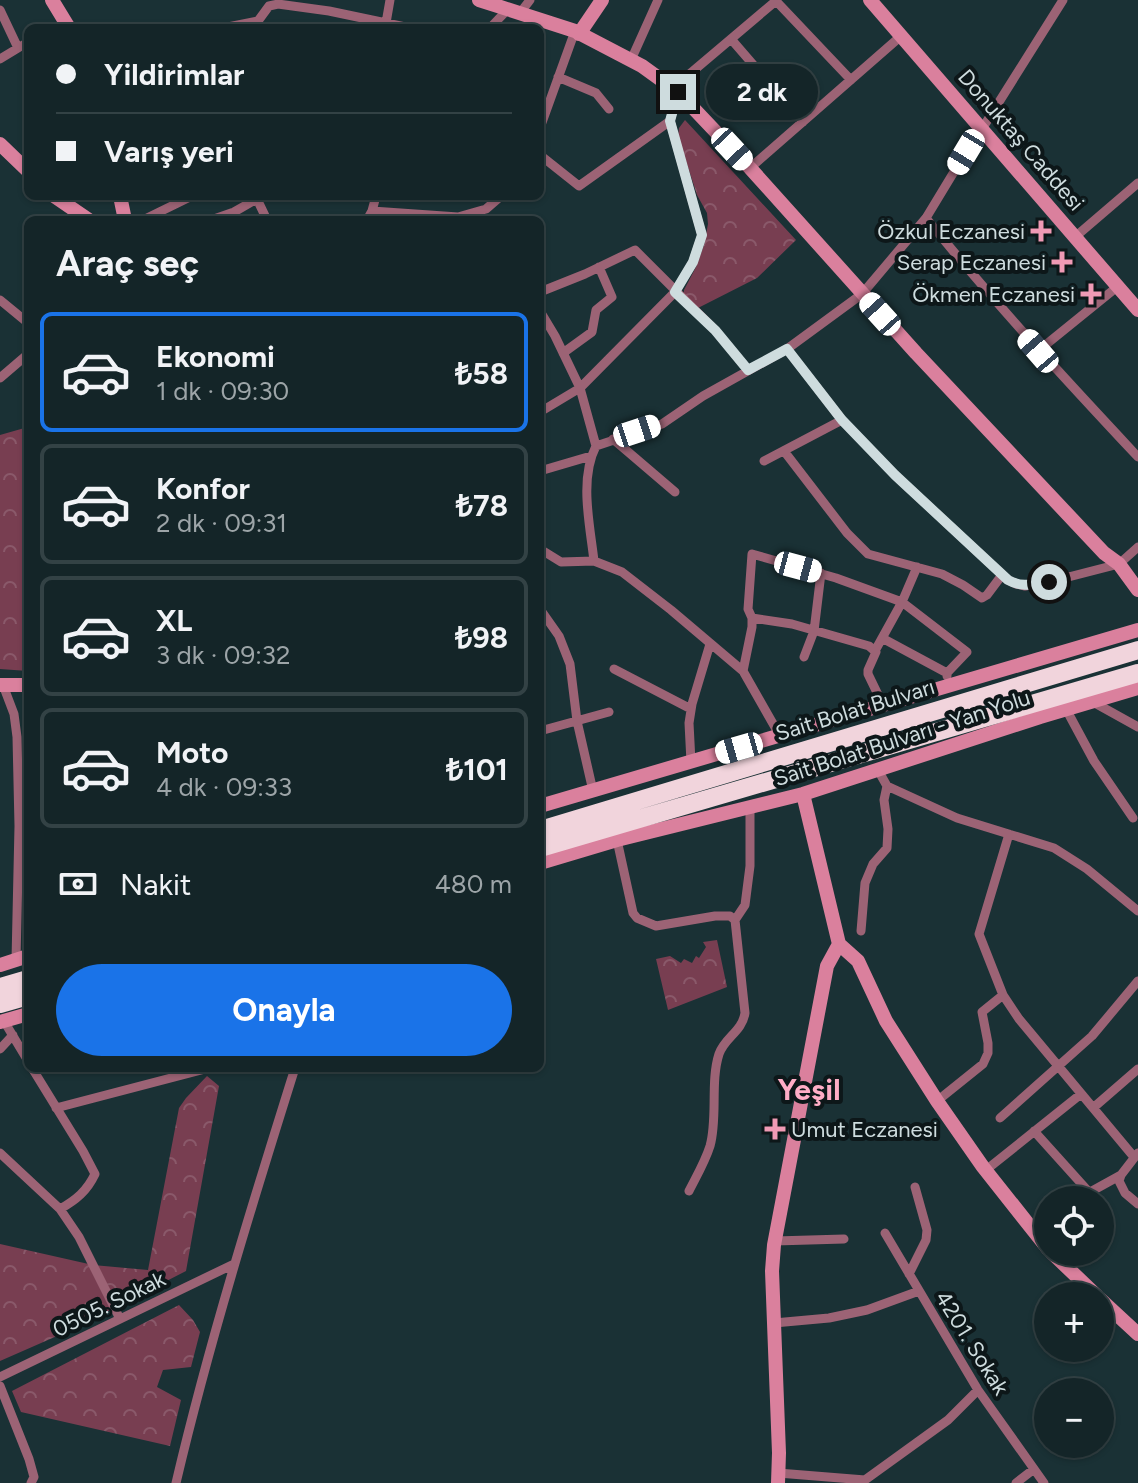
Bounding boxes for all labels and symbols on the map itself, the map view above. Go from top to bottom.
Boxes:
callout: 2 dk [706,64,818,120]
street label: Donuktaş Caddesi [952,64,1090,216]
route end [660,74,696,110]
car [707,123,757,175]
car [943,125,989,179]
place label: Özkul Eczanesi [877,218,1025,245]
marker: Özkul Eczanesi [1032,222,1050,240]
place label: Serap Eczanesi [897,249,1046,276]
marker: Serap Eczanesi [1053,253,1071,271]
place label: Ökmen Eczanesi [912,281,1075,308]
marker: Ökmen Eczanesi [1082,285,1100,303]
car [855,288,905,340]
car [1013,325,1063,377]
car [610,412,664,450]
car [772,549,824,585]
route start [1031,564,1067,600]
street label: Sait Bolat Bulvarı [772,673,938,747]
street label: Sait Bolat Bulvarı - Yan Yolu [770,684,1034,792]
car [713,730,765,766]
district label: Yeşil [777,1071,841,1108]
place label: Umut Eczanesi [791,1116,938,1143]
marker: Umut Eczanesi [766,1120,784,1138]
street label: 0505. Sokak [48,1265,170,1343]
street label: 4201. Sokak [929,1286,1015,1400]

